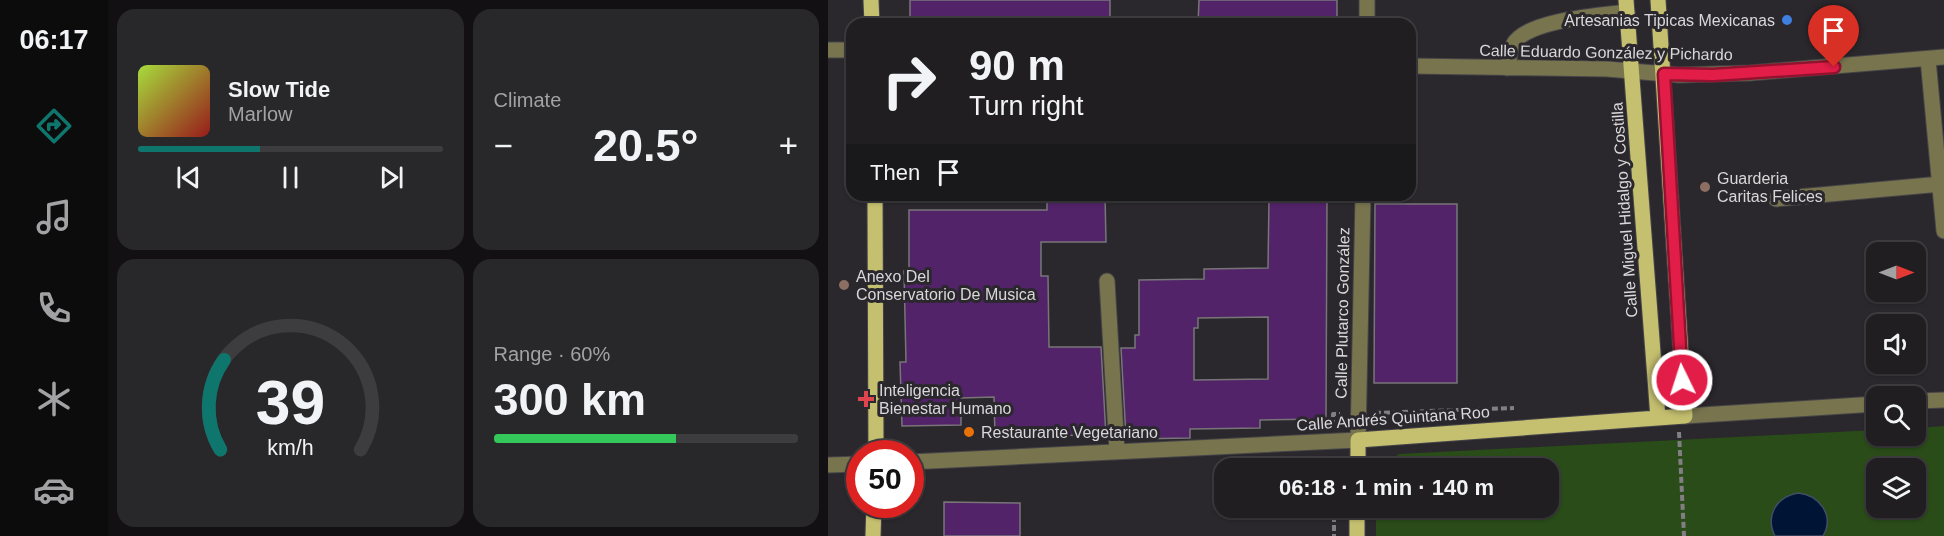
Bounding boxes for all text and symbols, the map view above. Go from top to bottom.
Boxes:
pin [1808,5,1859,67]
place label: Artesanias Tipicas Mexicanas [1564,12,1775,29]
marker: Artesanias Tipicas Mexicanas [1780,13,1794,27]
icon: arrive [1817,14,1850,47]
text: 06:17 [19,25,89,55]
icon: right [870,42,948,120]
text: 90 m [969,42,1065,89]
street label: Calle Eduardo González y Pichardo [1479,42,1733,63]
text: Slow Tide [228,77,330,102]
text: Climate [494,89,561,111]
text: Turn right [969,91,1084,121]
street label: Calle Miguel Hidalgo y Costilla [1608,101,1641,318]
text: Marlow [228,103,292,125]
icon: directions [33,105,75,147]
text: 20.5° [593,120,699,171]
text: − [494,127,513,164]
text: + [779,127,798,164]
icon: arrive [932,156,965,189]
text: Then [870,160,920,185]
icon: previous [172,161,205,194]
icon: pause [274,161,307,194]
icon: next [375,161,408,194]
place label: Guarderia Caritas Felices [1717,170,1823,205]
marker: Guarderia Caritas Felices [1698,180,1712,194]
icon: music [33,196,75,238]
street label: Calle Plutarco González [1333,227,1352,399]
north arrow [1866,242,1926,302]
map controls [1866,242,1926,518]
place label: Anexo Del Conservatorio De Musica [856,268,1036,303]
marker: Anexo Del Conservatorio De Musica [837,278,851,292]
icon: phone [33,287,75,329]
button: sound [1866,314,1926,374]
text: Range · 60% [494,343,610,365]
position arrow [1650,348,1714,412]
text: 39 [256,368,325,437]
text: 300 km [494,374,646,425]
icon: climate [33,378,75,420]
place label: Inteligencia Bienestar Humano [879,382,1012,417]
button: search [1866,386,1926,446]
marker: Inteligencia Bienestar Humano [857,390,875,408]
street label: Calle Andrés Quintana Roo [1296,403,1490,434]
place label: Restaurante Vegetariano [981,424,1158,441]
marker: Restaurante Vegetariano [962,425,976,439]
text: km/h [267,436,313,460]
speed limit sign: 50 [846,440,924,518]
button: layers [1866,458,1926,518]
icon: car [33,469,75,511]
text: 06:18 · 1 min · 140 m [1279,475,1494,500]

